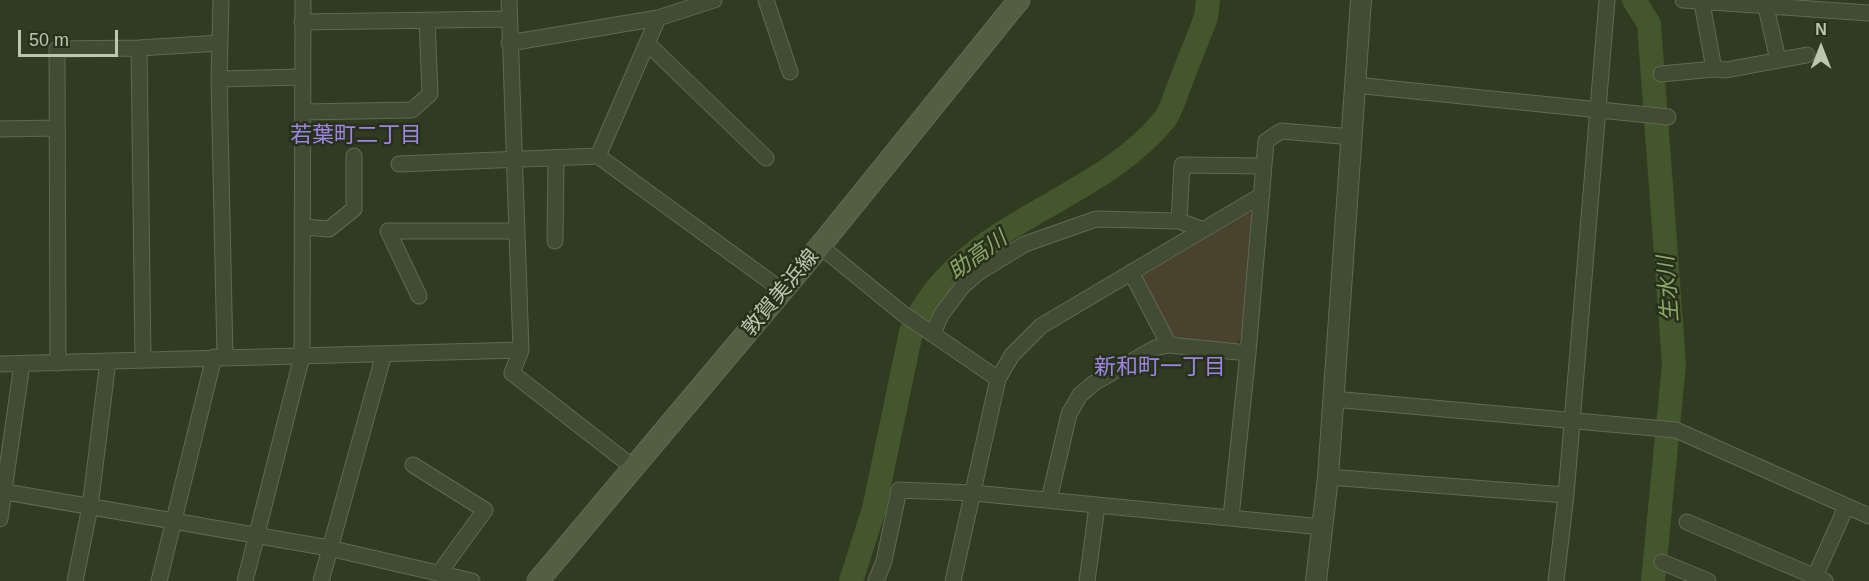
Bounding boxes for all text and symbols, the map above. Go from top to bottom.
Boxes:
scale bar [21,18,122,56]
north arrow [1791,18,1851,78]
text: N [1815,21,1827,38]
text: 50 m [29,30,69,50]
district label: 若葉町二丁目 [290,123,422,149]
water label: 助高川 [944,226,1012,286]
street label: 敦賀美浜線 [738,245,824,341]
water label: 生水川 [1654,255,1684,323]
district label: 新和町一丁目 [1094,355,1226,381]

